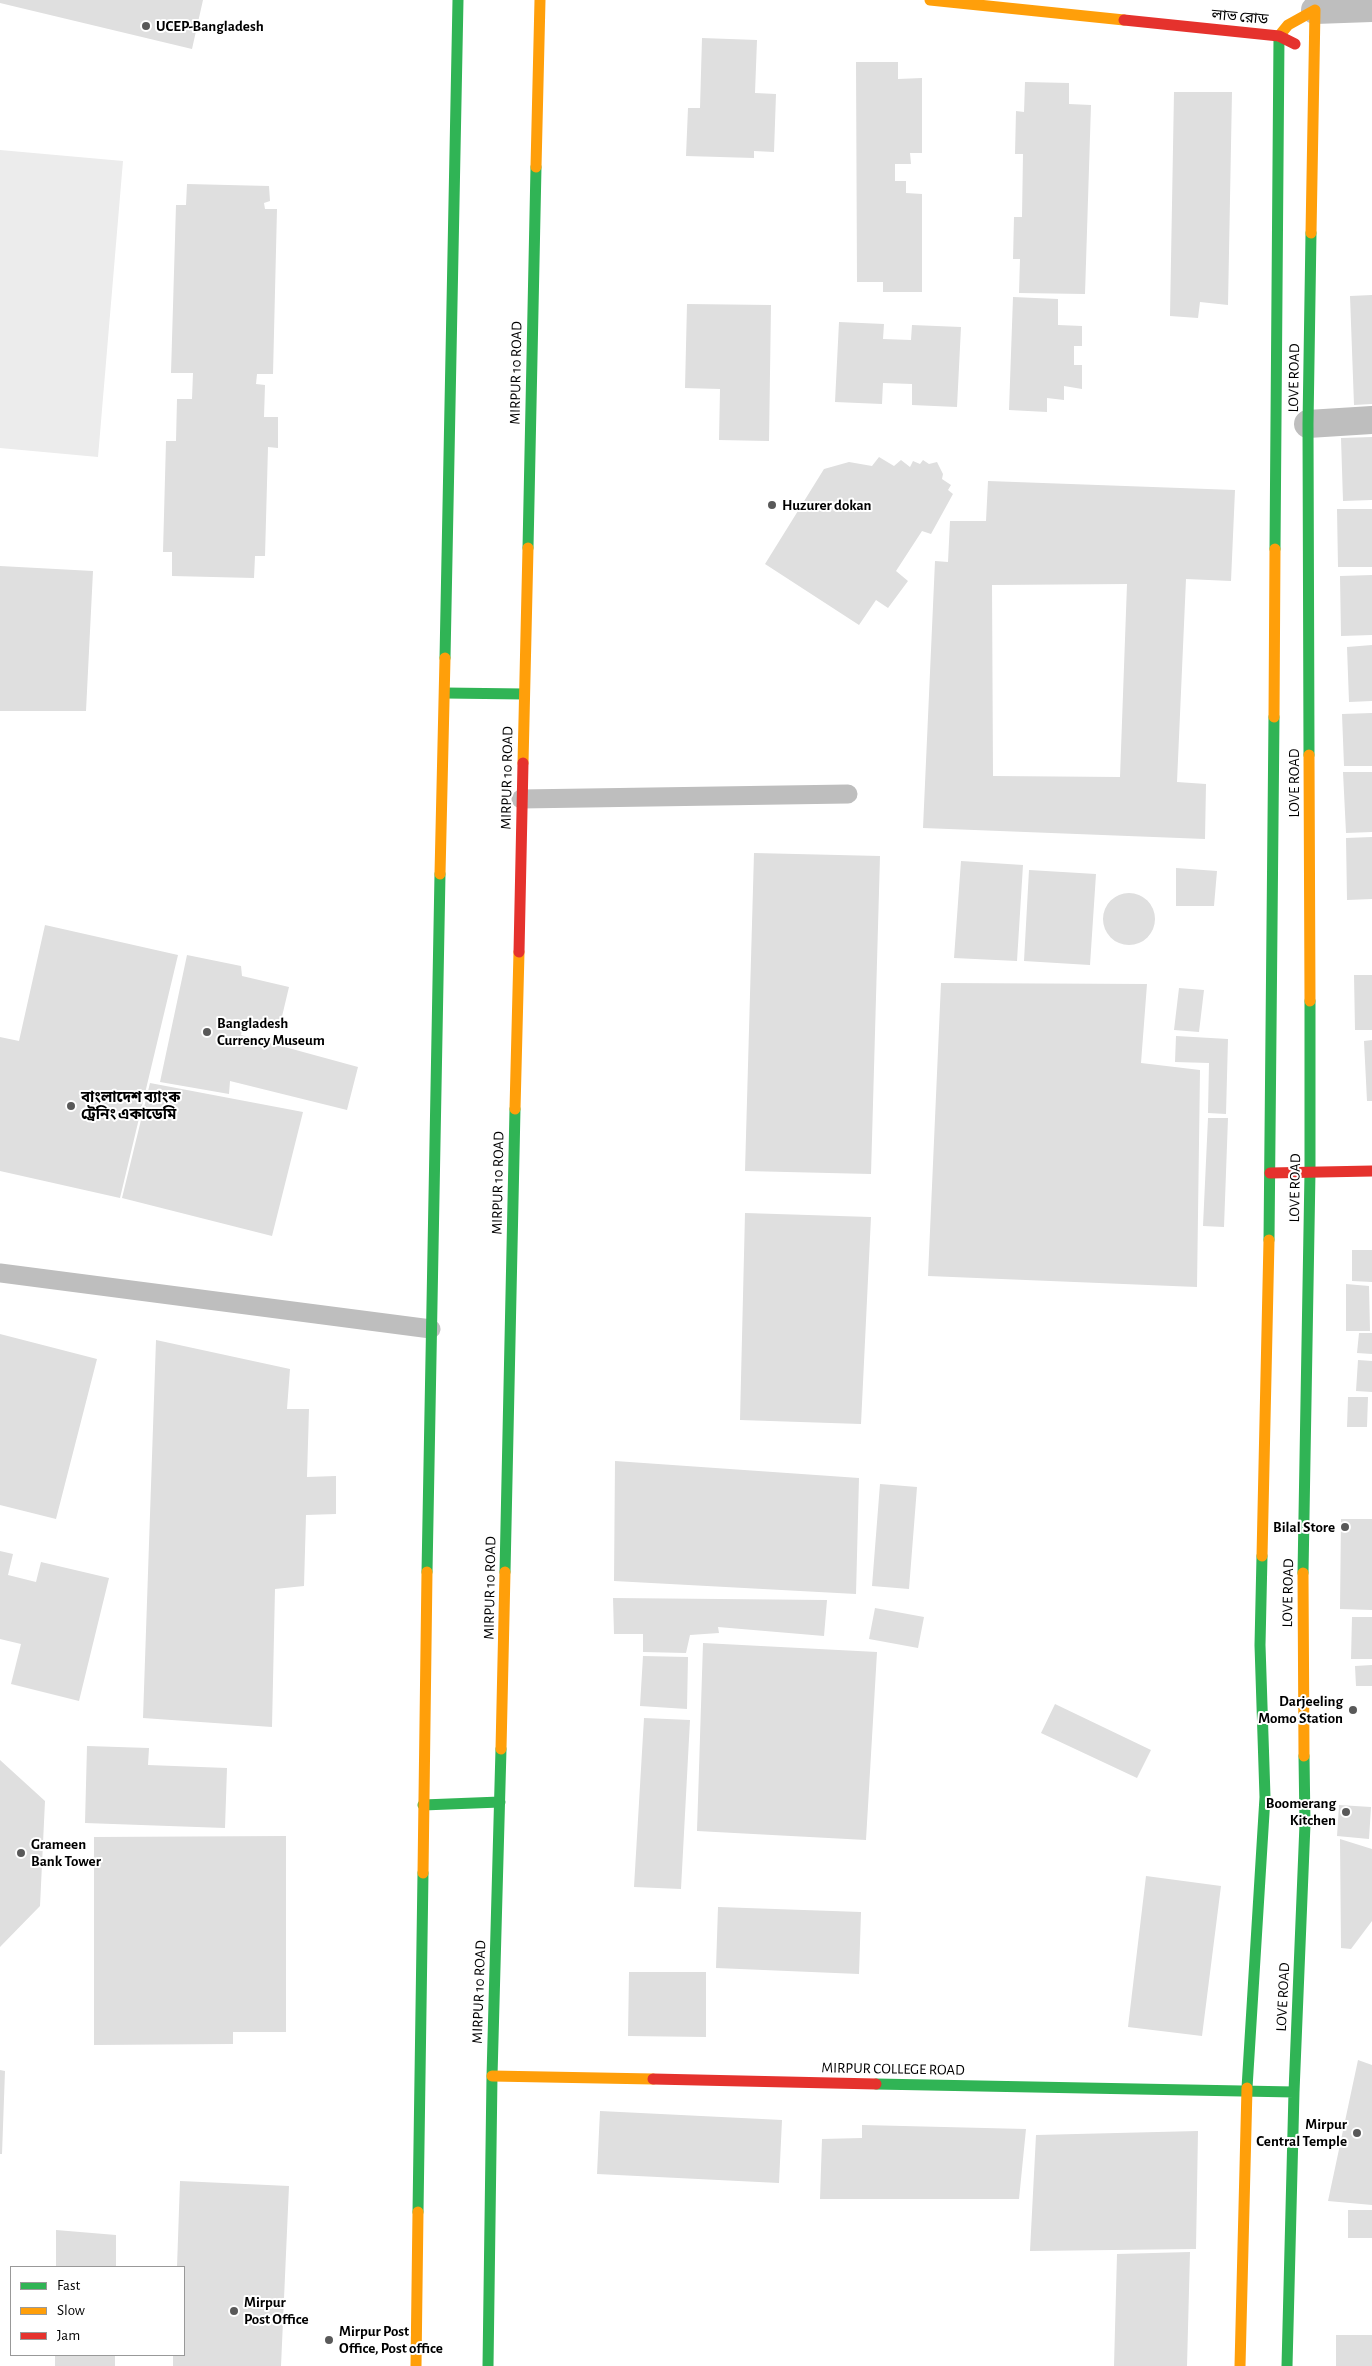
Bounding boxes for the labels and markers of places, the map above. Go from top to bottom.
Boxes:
place label: UCEP-Bangladesh [156,17,264,35]
marker: UCEP-Bangladesh [140,20,152,32]
place label: Huzurer dokan [782,496,872,514]
marker: Huzurer dokan [766,499,778,511]
place label: Bangladesh Currency Museum [217,1014,325,1049]
marker: Bangladesh Currency Museum [201,1026,213,1038]
place label: বাংলাদেশ ব্যাংক ট্রেনিং একাডেমি [81,1088,180,1123]
marker: বাংলাদেশ ব্যাংক ট্রেনিং একাডেমি [65,1100,77,1112]
place label: Bilal Store [1273,1518,1335,1536]
marker: Bilal Store [1339,1521,1351,1533]
place label: Darjeeling Momo Station [1258,1692,1343,1727]
marker: Darjeeling Momo Station [1347,1704,1359,1716]
place label: Boomerang Kitchen [1266,1794,1336,1829]
marker: Boomerang Kitchen [1340,1806,1352,1818]
place label: Grameen Bank Tower [31,1835,101,1870]
marker: Grameen Bank Tower [15,1847,27,1859]
place label: Mirpur Central Temple [1256,2115,1347,2150]
marker: Mirpur Central Temple [1351,2127,1363,2139]
place label: Mirpur Post Office [244,2293,309,2328]
marker: Mirpur Post Office [228,2305,240,2317]
place label: Mirpur Post Office, Post office [339,2322,443,2357]
marker: Mirpur Post Office, Post office [323,2334,335,2346]

